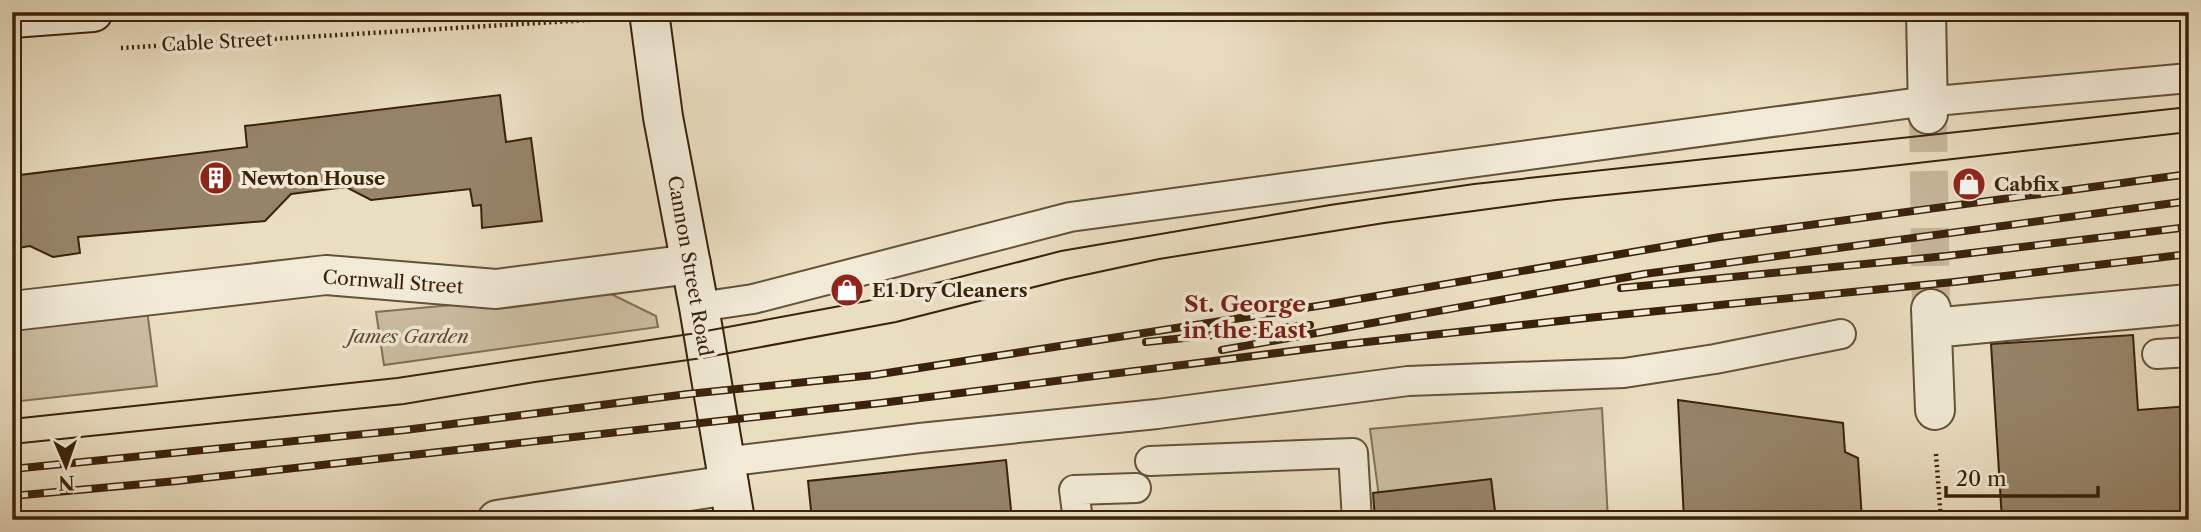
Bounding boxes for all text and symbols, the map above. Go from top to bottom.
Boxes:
street label: Cable Street [161,28,273,56]
building icon: Newton House [197,159,235,197]
shop icon: Cabfix [1950,165,1988,203]
place label: Newton House [241,167,385,190]
place label: Cabfix [1994,173,2060,196]
street label: Cannon Street Road [663,174,717,359]
street label: Cornwall Street [322,266,464,298]
shop icon: E1 Dry Cleaners [828,271,866,309]
place label: E1 Dry Cleaners [872,279,1028,302]
district label: St. George in the East [1183,290,1308,344]
park label: James Garden [342,325,469,348]
north arrow [32,430,102,500]
scale bar [1946,455,2098,499]
text: 20 m [1956,466,2007,491]
text: N [58,471,75,494]

